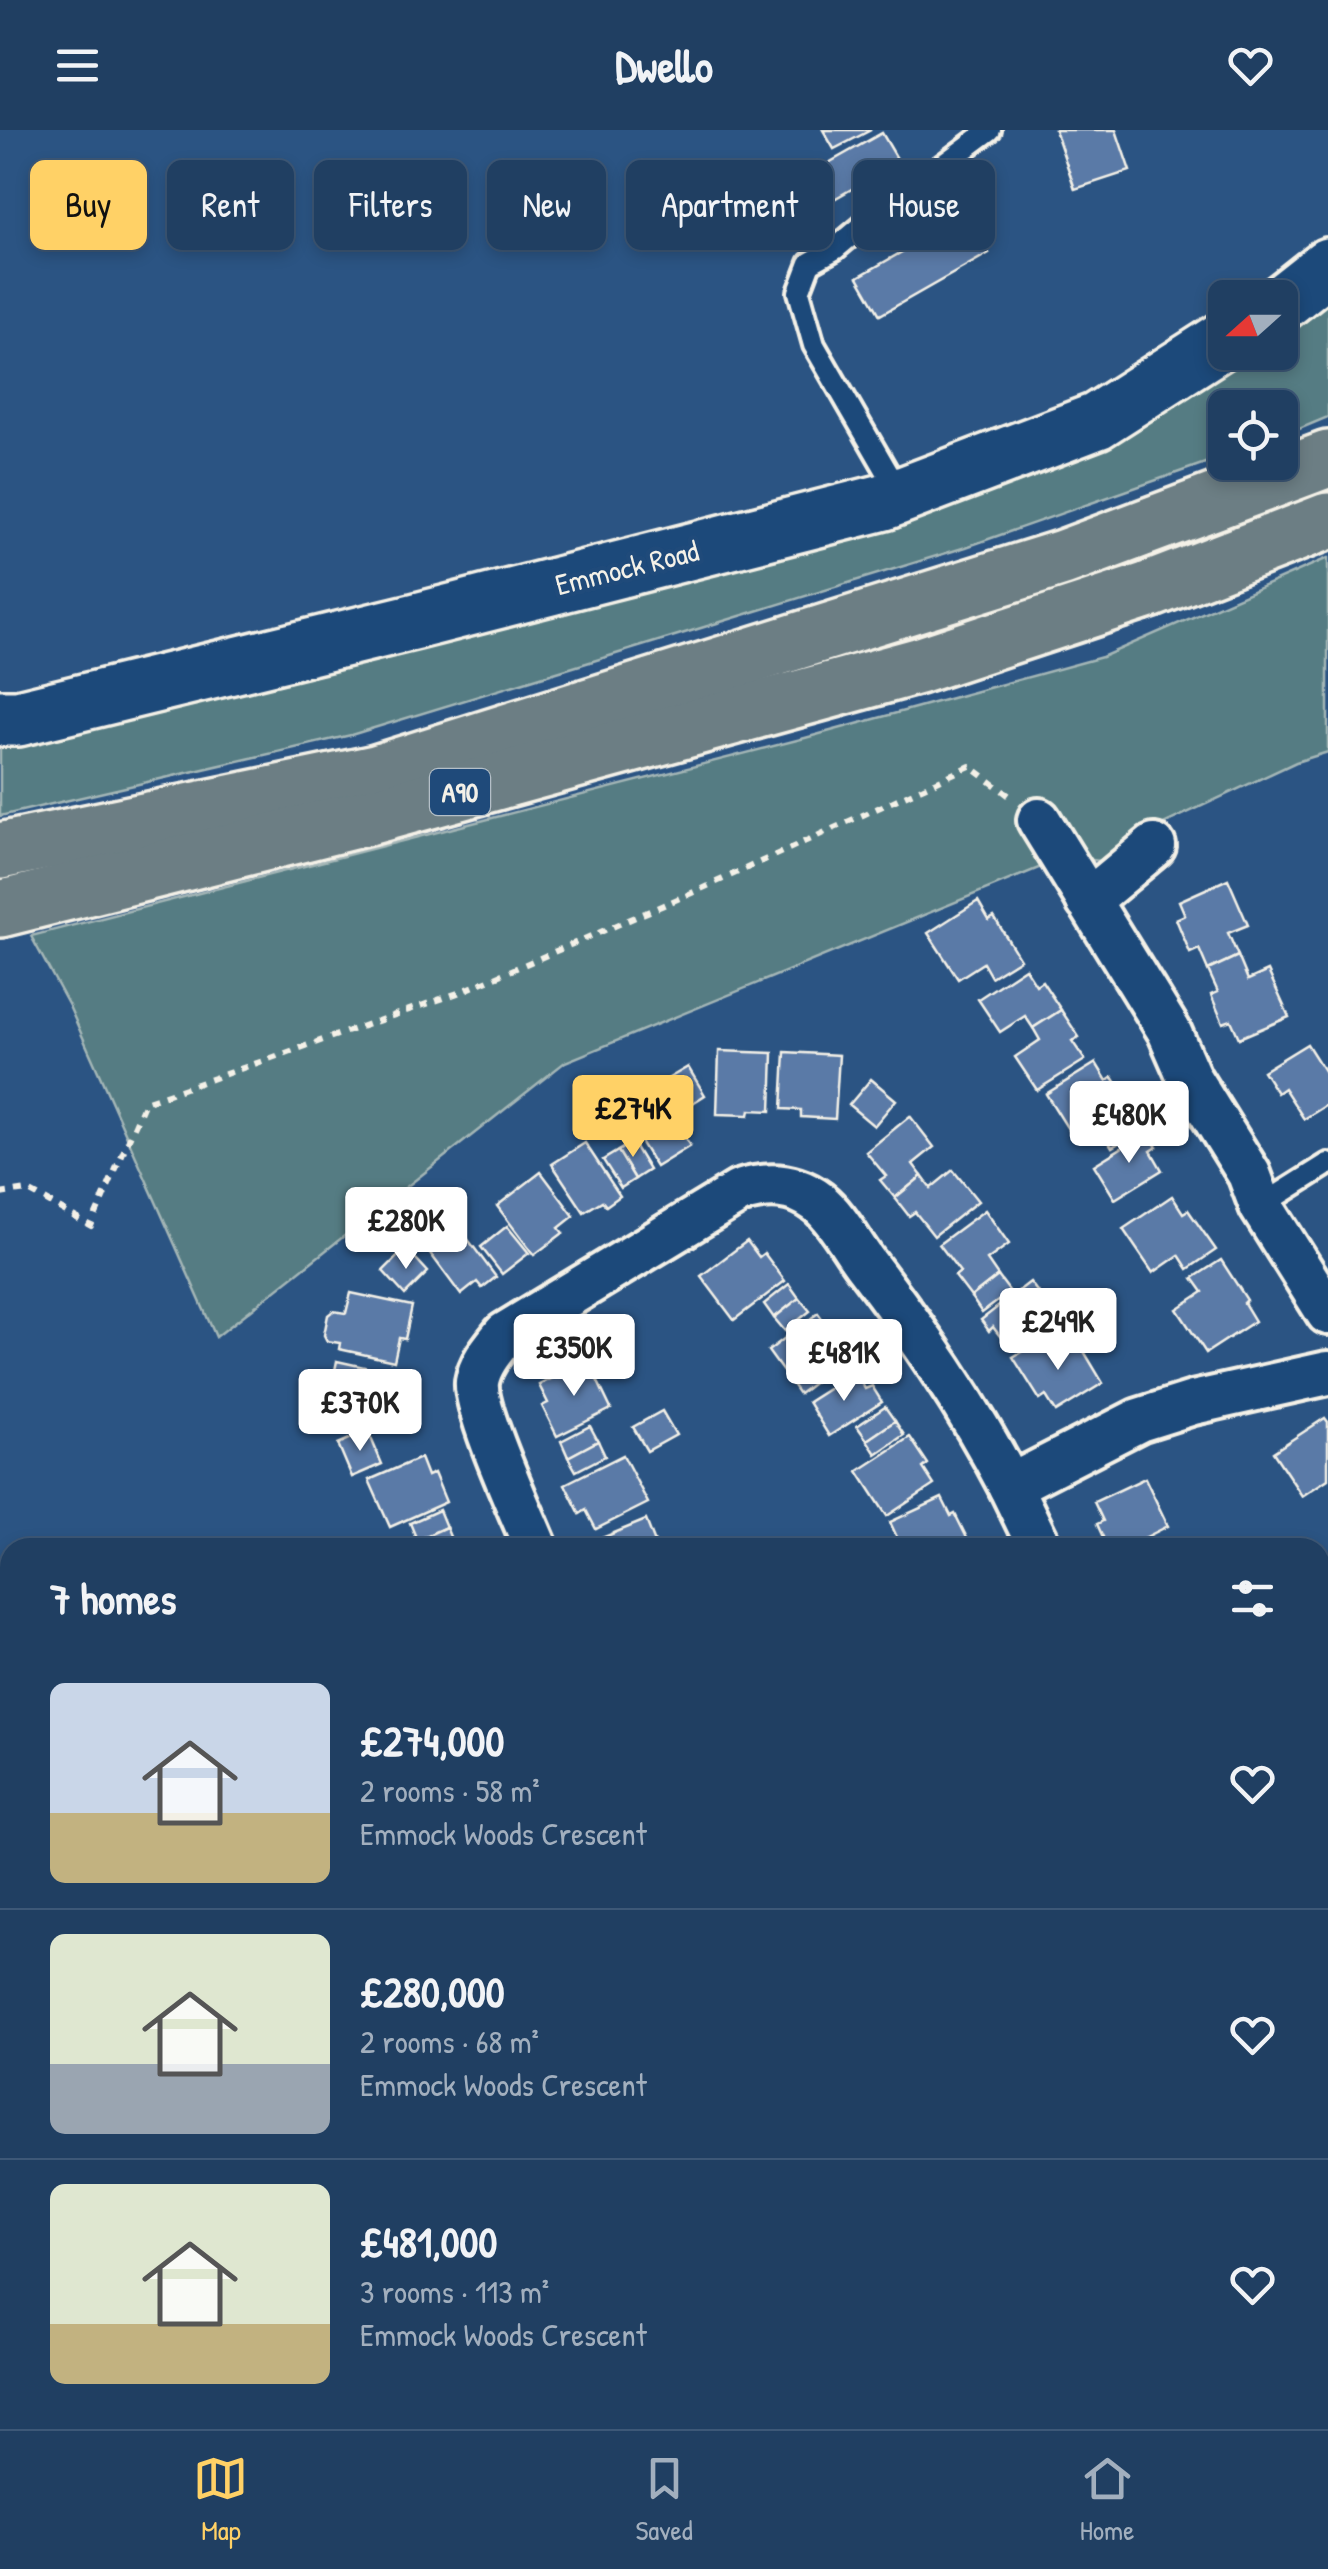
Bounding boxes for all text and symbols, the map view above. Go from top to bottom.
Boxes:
text: Dwello [615,35,713,96]
icon: menu [50,38,105,93]
icon: heart [1223,38,1278,93]
chip: Buy [30,160,147,250]
chip: Rent [167,160,294,250]
chip: Filters [314,160,467,250]
chip: New [487,160,606,250]
chip: Apartment [626,160,833,250]
chip: House [853,160,995,250]
north arrow [1208,280,1298,370]
map controls [1208,280,1298,480]
button: locate [1208,390,1298,480]
street label: Emmock Road [551,530,703,604]
road number: A90 [430,769,490,815]
pin: £274K [563,1075,703,1160]
pin: £480K [1059,1081,1199,1166]
text: £274K [594,1086,672,1129]
text: £480K [1092,1092,1166,1135]
pin: £280K [336,1187,476,1272]
text: £280K [367,1198,445,1241]
pin: £249K [988,1288,1128,1373]
text: £249K [1021,1299,1095,1342]
pin: £350K [504,1314,644,1399]
pin: £481K [774,1319,914,1404]
text: £350K [536,1325,612,1368]
text: £481K [808,1330,880,1373]
pin: £370K [290,1369,430,1454]
text: £370K [321,1380,399,1423]
text: 7 homes [50,1570,176,1627]
icon: filters [1225,1571,1280,1626]
text: £274,000 [360,1712,504,1769]
icon: home [130,1723,250,1843]
icon: heart [1225,1756,1280,1811]
text: 2 rooms · 58 m² [360,1769,540,1812]
text: Emmock Woods Crescent [360,1812,647,1855]
text: £280,000 [360,1963,505,2020]
icon: home [130,1974,250,2094]
icon: heart [1225,2007,1280,2062]
text: 2 rooms · 68 m² [360,2020,539,2063]
text: Emmock Woods Crescent [360,2063,647,2106]
text: £481,000 [360,2213,497,2270]
icon: home [130,2224,250,2344]
icon: heart [1225,2257,1280,2312]
text: 3 rooms · 113 m² [360,2270,549,2313]
text: Emmock Woods Crescent [360,2313,647,2356]
tab: Map [193,2451,248,2549]
tab: Saved [635,2451,693,2549]
tab: Home [1080,2451,1135,2549]

